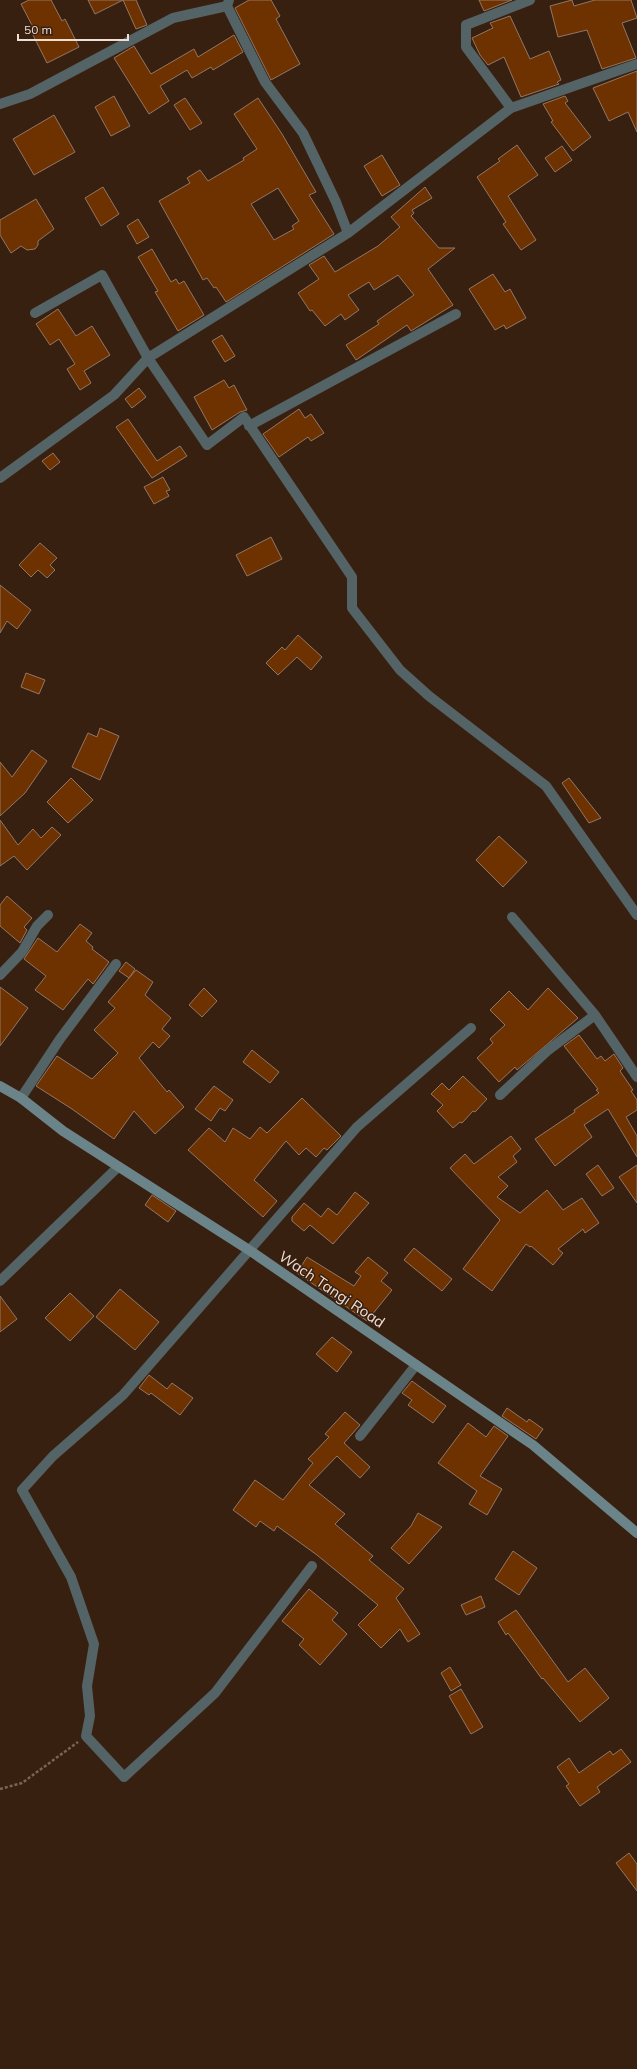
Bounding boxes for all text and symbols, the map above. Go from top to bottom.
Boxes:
scale bar [18,16,128,42]
text: 50 m [24,22,52,37]
street label: Wach Tangi Road [275,1246,389,1332]

